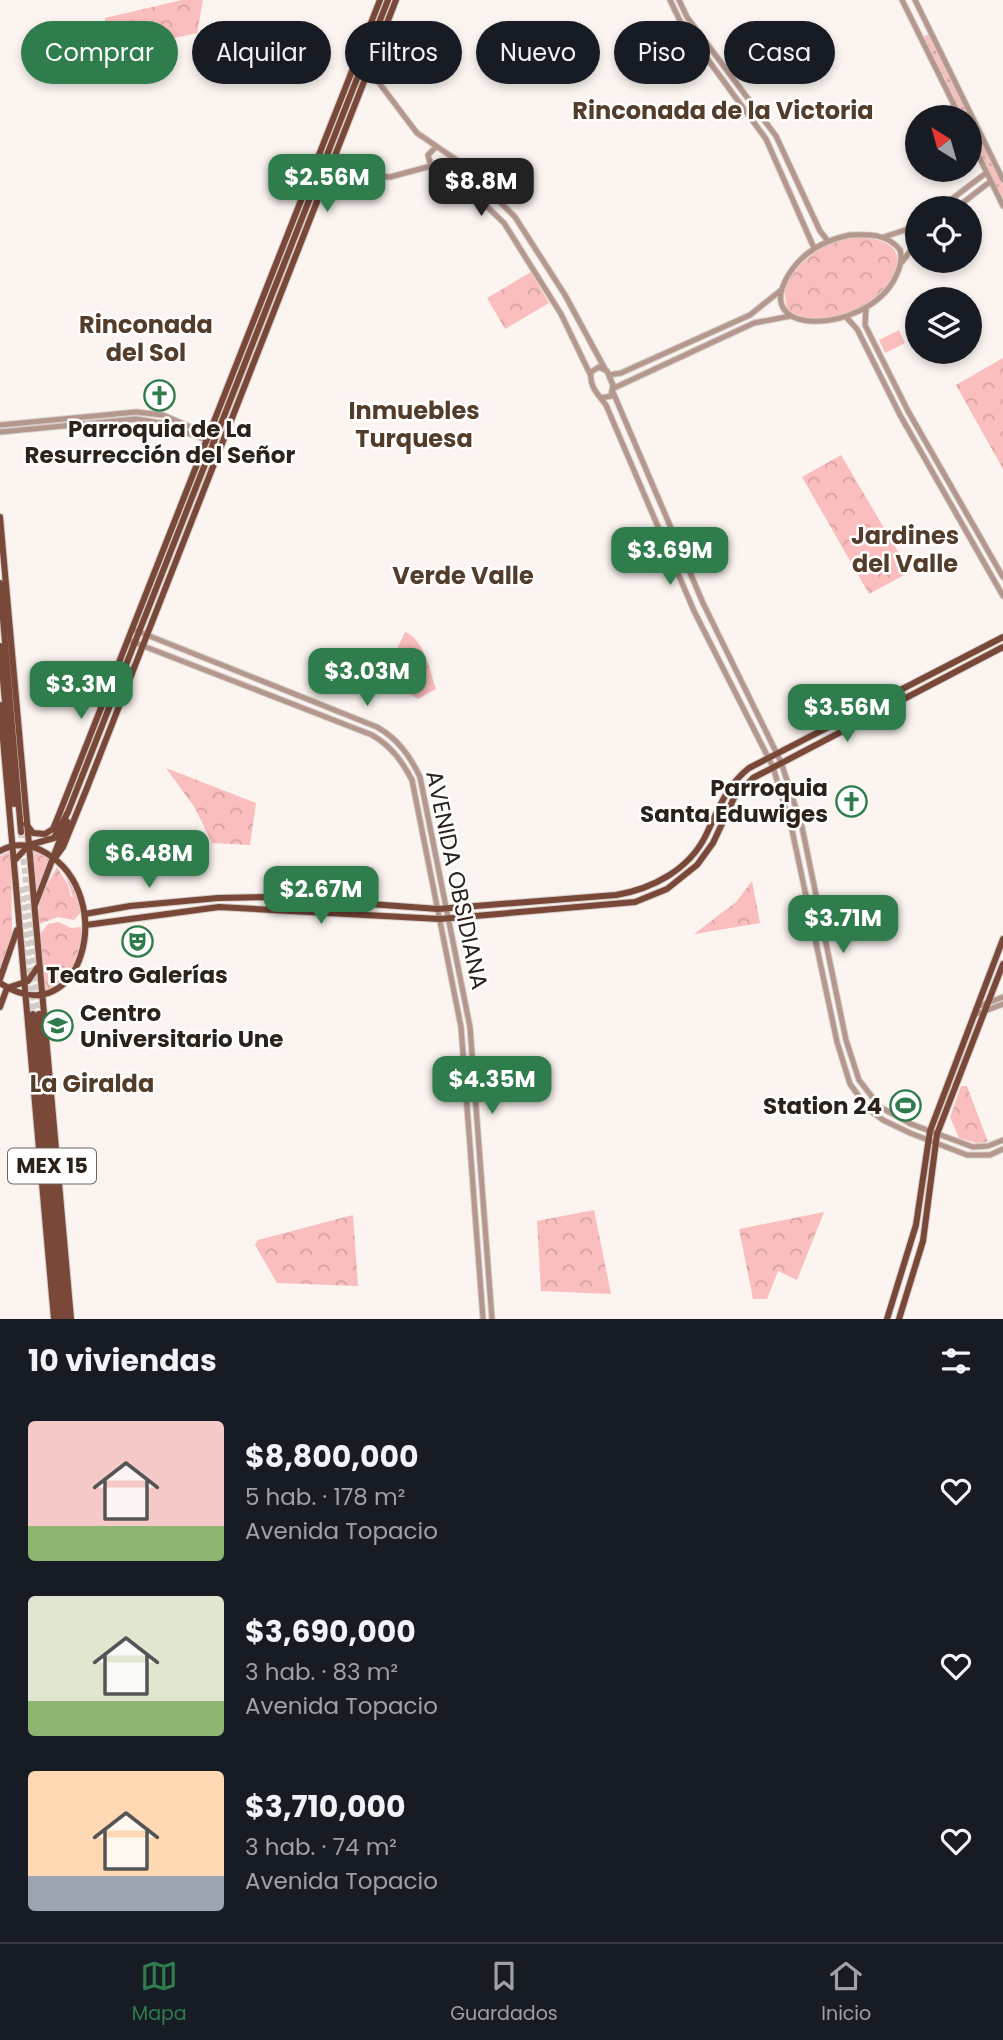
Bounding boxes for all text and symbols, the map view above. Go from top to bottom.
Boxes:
chip: Comprar [21,21,178,84]
chip: Alquilar [192,21,331,84]
chip: Filtros [345,21,462,84]
chip: Nuevo [476,21,600,84]
chip: Piso [614,21,710,84]
chip: Casa [724,21,835,84]
district label: Rinconada de la Victoria [572,94,874,127]
north arrow [905,105,982,182]
map controls [905,105,982,364]
pin: $2.56M [270,154,384,214]
pin: $8.8M [432,158,530,218]
text: $2.56M [284,161,370,193]
text: $8.8M [445,165,517,197]
button: locate [905,196,982,273]
button: layers [905,287,982,364]
district label: Rinconada del Sol [79,308,213,369]
church icon: Parroquia de La Resurrección del Señor [143,378,177,412]
district label: Inmuebles Turquesa [348,394,480,455]
place label: Parroquia de La Resurrección del Señor [25,413,296,471]
district label: Jardines del Valle [851,519,959,580]
pin: $3.69M [613,528,727,587]
text: $3.69M [627,534,713,566]
district label: Verde Valle [392,559,534,592]
pin: $3.03M [310,648,424,708]
text: $3.03M [324,655,410,687]
pin: $3.3M [32,662,130,721]
text: $3.3M [46,668,116,700]
pin: $3.56M [790,684,904,744]
text: $3.56M [804,691,890,723]
street label: AVENIDA OBSIDIANA [418,768,496,992]
place label: Parroquia Santa Eduwiges [640,772,828,830]
church icon: Parroquia Santa Eduwiges [834,784,868,818]
pin: $6.48M [92,830,206,890]
text: $6.48M [105,837,193,869]
pin: $2.67M [264,866,378,926]
text: $2.67M [280,873,362,905]
pin: $3.71M [786,895,900,955]
text: $3.71M [804,902,882,934]
theatre icon: Teatro Galerías [120,924,154,958]
place label: Teatro Galerías [46,959,228,991]
place label: Centro Universitario Une [80,997,284,1055]
school or university icon: Centro Universitario Une [40,1009,74,1043]
pin: $4.35M [435,1056,549,1116]
text: $4.35M [448,1063,536,1095]
district label: La Giralda [30,1067,154,1100]
sports icon: Station 24 [888,1089,922,1123]
place label: Station 24 [763,1090,882,1122]
road number: MEX 15 [8,1148,96,1184]
text: 10 viviendas [28,1339,217,1382]
icon: filters [937,1342,975,1380]
text: $8,800,000 [245,1435,419,1478]
icon: home [84,1449,168,1533]
icon: heart [937,1472,975,1510]
text: 5 hab. · 178 m² [245,1481,405,1513]
text: Avenida Topacio [245,1515,438,1547]
text: $3,690,000 [245,1610,416,1653]
icon: home [84,1624,168,1708]
icon: heart [937,1647,975,1685]
text: 3 hab. · 83 m² [245,1656,398,1688]
text: Avenida Topacio [245,1690,438,1722]
text: $3,710,000 [245,1785,406,1828]
icon: home [84,1799,168,1883]
icon: heart [937,1822,975,1860]
text: 3 hab. · 74 m² [245,1831,397,1863]
text: Avenida Topacio [245,1865,438,1897]
tab: Mapa [132,1957,187,2028]
tab: Guardados [450,1957,558,2028]
tab: Inicio [821,1957,871,2028]

